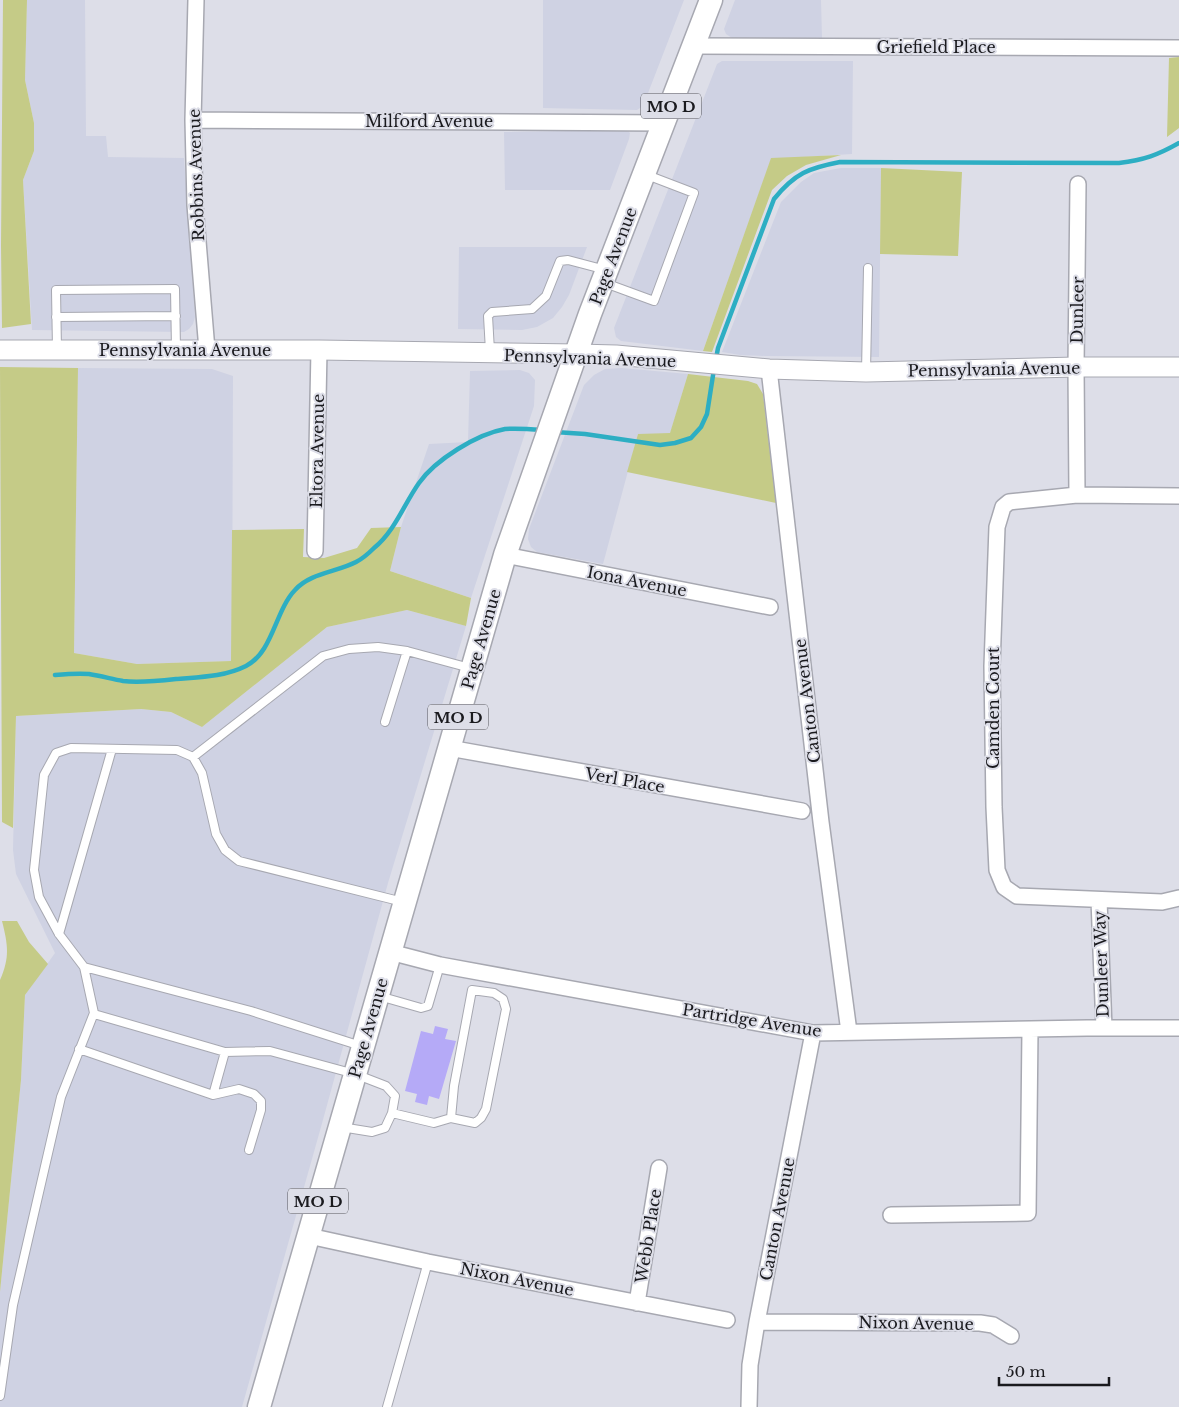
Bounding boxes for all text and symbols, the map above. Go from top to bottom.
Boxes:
street label: Griefield Place [876,37,996,57]
road number: MO D [641,94,701,118]
street label: Robbins Avenue [184,108,208,242]
street label: Milford Avenue [365,111,493,131]
street label: Page Avenue [585,204,641,308]
street label: Dunleer [1066,276,1088,344]
street label: Pennsylvania Avenue [99,340,271,360]
street label: Pennsylvania Avenue [503,345,677,371]
street label: Pennsylvania Avenue [908,357,1080,381]
street label: Eltora Avenue [306,394,328,508]
street label: Iona Avenue [585,562,689,600]
street label: Page Avenue [457,587,505,691]
street label: Canton Avenue [789,638,825,764]
street label: Camden Court [983,647,1003,769]
road number: MO D [428,704,488,730]
street label: Verl Place [583,763,666,797]
street label: Dunleer Way [1089,910,1113,1018]
street label: Page Avenue [344,976,392,1080]
street label: Partridge Avenue [681,999,823,1041]
street label: Canton Avenue [755,1156,799,1282]
street label: Webb Place [631,1187,665,1286]
road number: MO D [288,1188,348,1214]
street label: Nixon Avenue [458,1258,576,1300]
street label: Nixon Avenue [858,1312,974,1334]
scale bar [999,1354,1109,1386]
text: 50 m [1006,1362,1046,1381]

